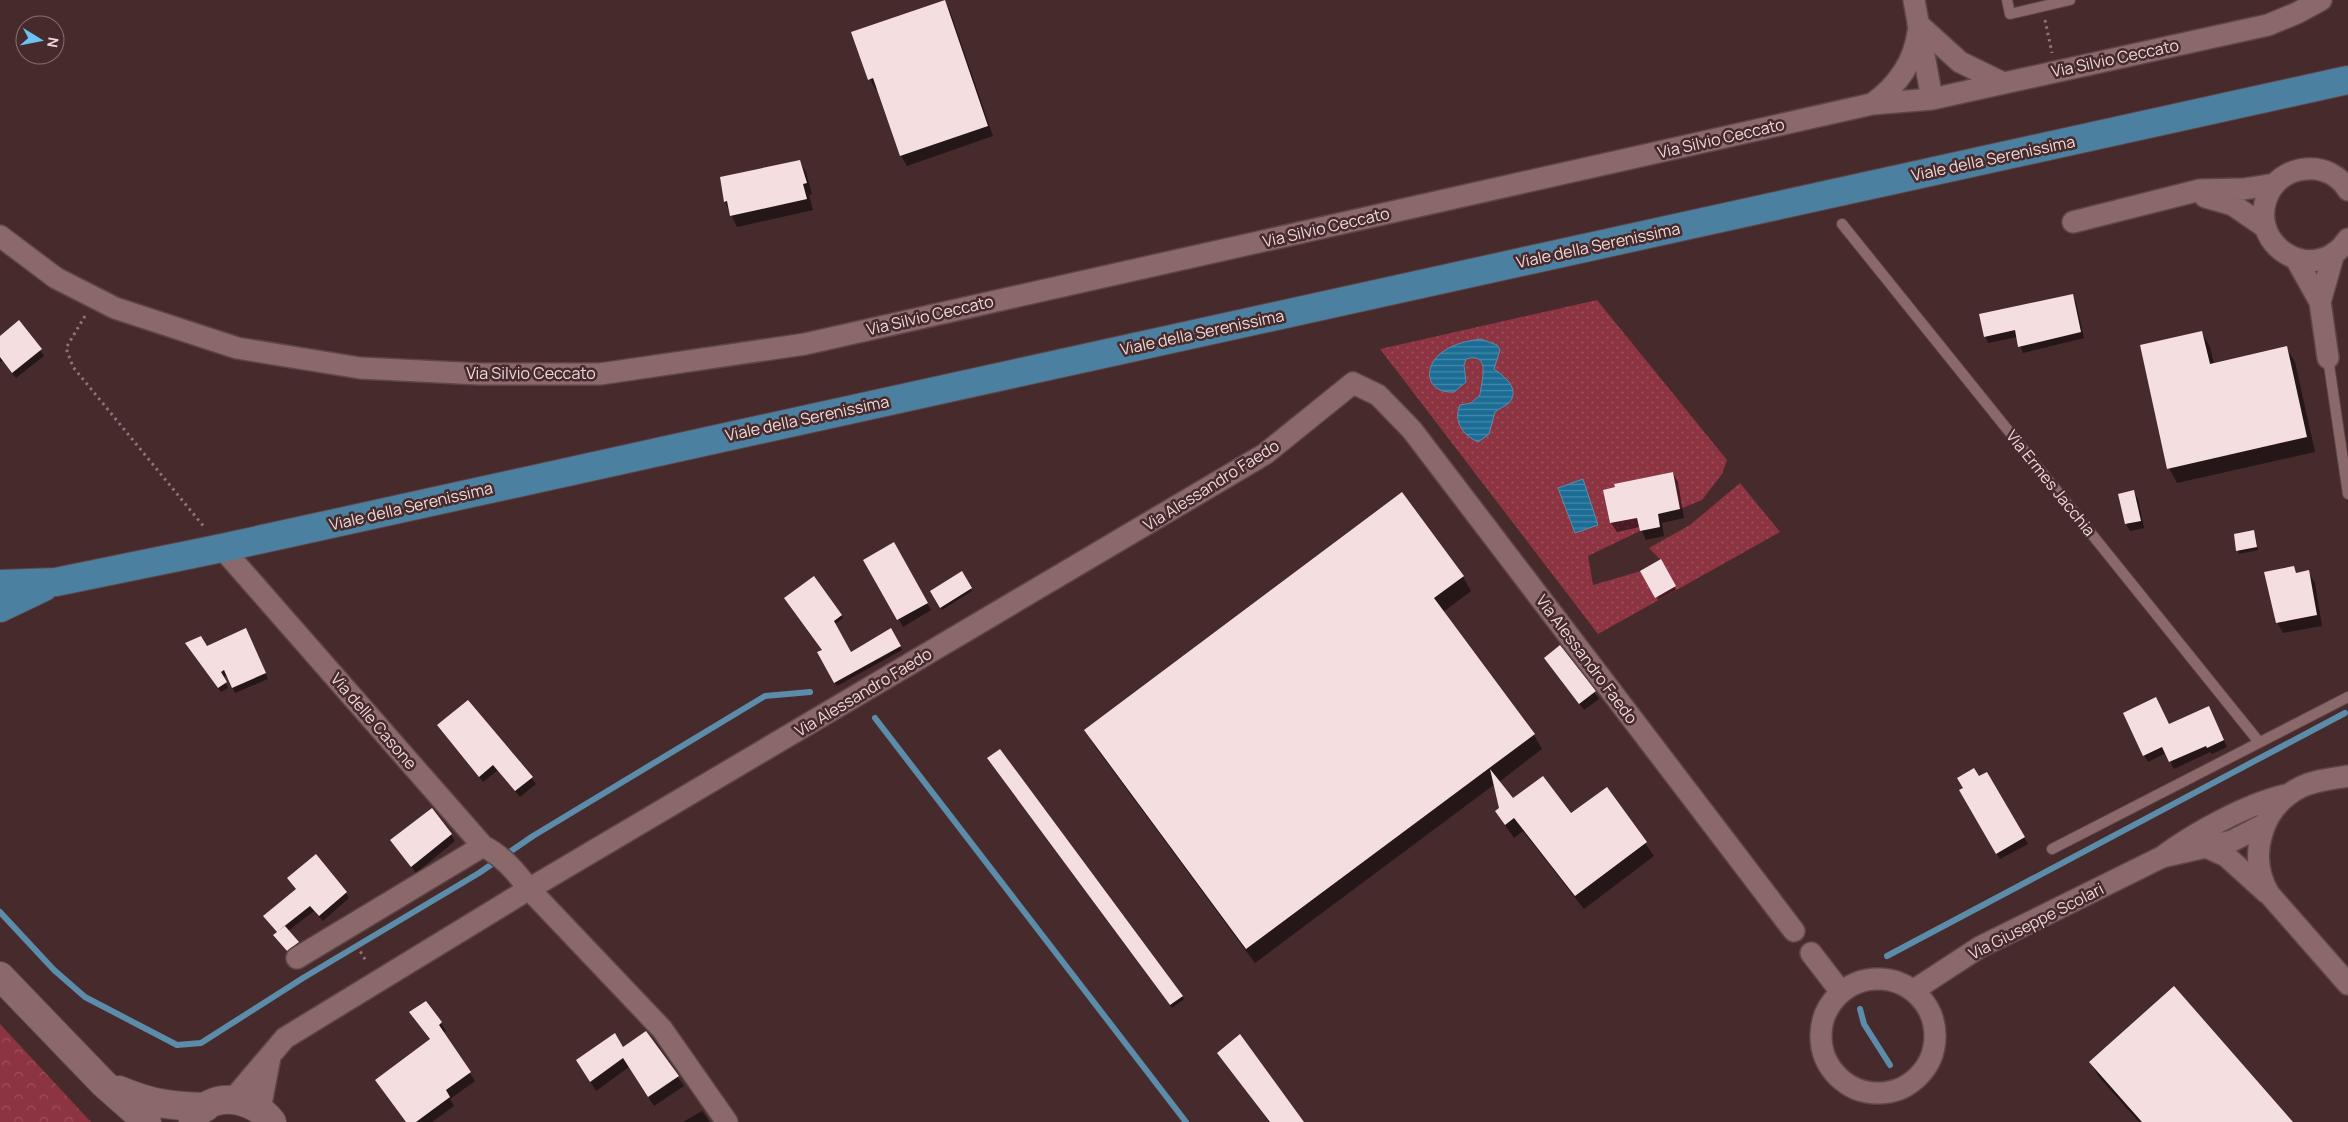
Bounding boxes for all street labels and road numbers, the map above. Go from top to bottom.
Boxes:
street label: Via Silvio Ceccato [2049,34,2181,82]
street label: Via Silvio Ceccato [1655,113,1787,163]
street label: Viale della Serenissima [1909,130,2077,186]
street label: Via Silvio Ceccato [1260,202,1392,252]
street label: Viale della Serenissima [1514,217,1682,273]
street label: Via Silvio Ceccato [864,290,996,340]
street label: Viale della Serenissima [1118,304,1286,360]
street label: Via Silvio Ceccato [466,362,596,384]
street label: Viale della Serenissima [723,390,891,446]
street label: Via Ermes Jacchia [2001,425,2101,541]
street label: Via Alessandro Faedo [1139,434,1283,536]
street label: Viale della Serenissima [327,477,495,535]
street label: Via Alessandro Faedo [1531,590,1643,728]
street label: Via Alessandro Faedo [790,642,936,742]
street label: Via delle Casone [326,668,422,774]
street label: Via Giuseppe Scolari [1965,877,2107,965]

